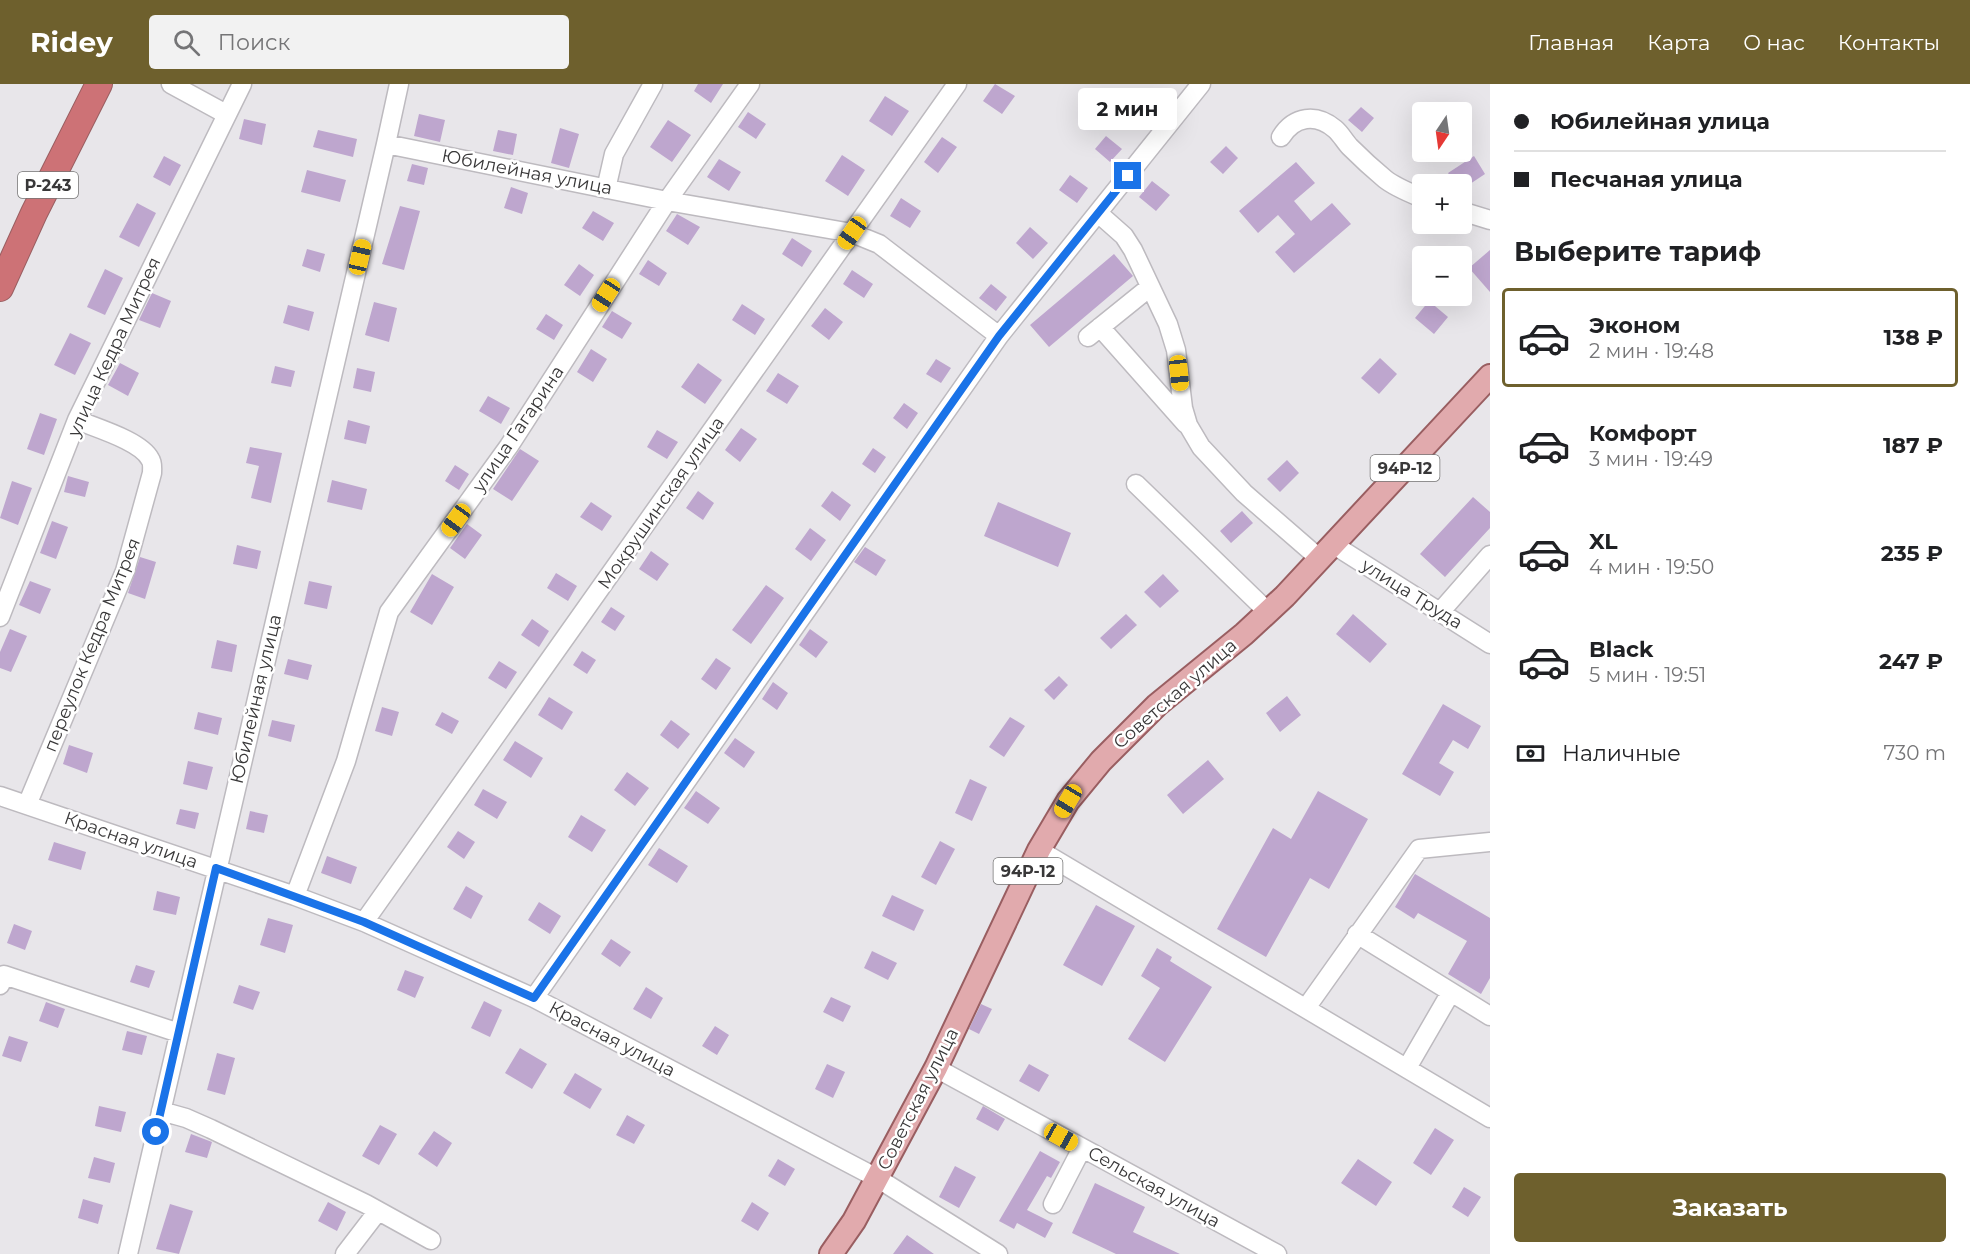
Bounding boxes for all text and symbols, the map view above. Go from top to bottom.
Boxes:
search box [149,15,569,69]
text: Ridey [30,25,113,59]
icon: search [170,26,203,59]
text: Поиск [218,29,290,56]
text: Главная [1528,30,1614,55]
text: Карта [1647,30,1710,55]
text: О нас [1743,30,1805,55]
text: Контакты [1838,30,1940,55]
callout: 2 мин [1078,89,1178,131]
text: 2 мин [1097,97,1158,121]
north arrow [1412,102,1472,162]
map controls [1412,102,1472,306]
text: Юбилейная улица [1550,108,1770,135]
street label: Юбилейная улица [440,145,614,199]
route end [1114,162,1141,189]
text: Песчаная улица [1550,166,1743,193]
road number: Р-243 [18,172,78,198]
button: + [1412,174,1472,234]
car [834,213,870,253]
text: Выберите тариф [1514,235,1761,268]
car [347,237,373,277]
button: − [1412,246,1472,306]
street label: улица Кедра Митрея [62,254,165,441]
car [589,275,623,315]
icon: car [1517,311,1571,365]
text: Эконом [1589,312,1680,339]
text: 138 ₽ [1884,324,1943,351]
text: 2 мин · 19:48 [1589,339,1714,363]
car [1168,354,1190,392]
street label: улица Гагарина [467,362,568,497]
street label: Мокрушинская улица [593,413,729,593]
icon: car [1517,419,1571,473]
text: Комфорт [1589,420,1697,447]
text: 187 ₽ [1883,432,1943,459]
text: 3 мин · 19:49 [1589,447,1713,471]
road number: 94Р-12 [1370,455,1440,481]
car [438,500,474,540]
icon: car [1517,527,1571,581]
text: XL [1589,528,1618,555]
street label: переулок Кедра Митрея [39,535,145,755]
text: 235 ₽ [1881,540,1943,567]
street label: улица Труда [1356,554,1467,634]
text: 4 мин · 19:50 [1589,555,1714,579]
street label: Юбилейная улица [226,612,286,786]
street label: Советская улица [1109,634,1241,754]
icon: car [1517,635,1571,689]
text: Black [1589,636,1653,663]
text: 247 ₽ [1879,648,1943,675]
text: 5 мин · 19:51 [1589,663,1706,687]
icon: cash [1514,737,1547,770]
text: Наличные [1562,740,1681,767]
text: 730 m [1883,741,1946,765]
car [1051,781,1085,821]
street label: Красная улица [61,807,201,873]
road number: 94Р-12 [994,858,1062,884]
street label: Красная улица [545,996,679,1082]
street label: Советская улица [873,1024,963,1174]
route start [142,1118,169,1145]
car [1041,1120,1081,1154]
street label: Сельская улица [1084,1142,1224,1232]
button: Заказать [1514,1173,1946,1242]

